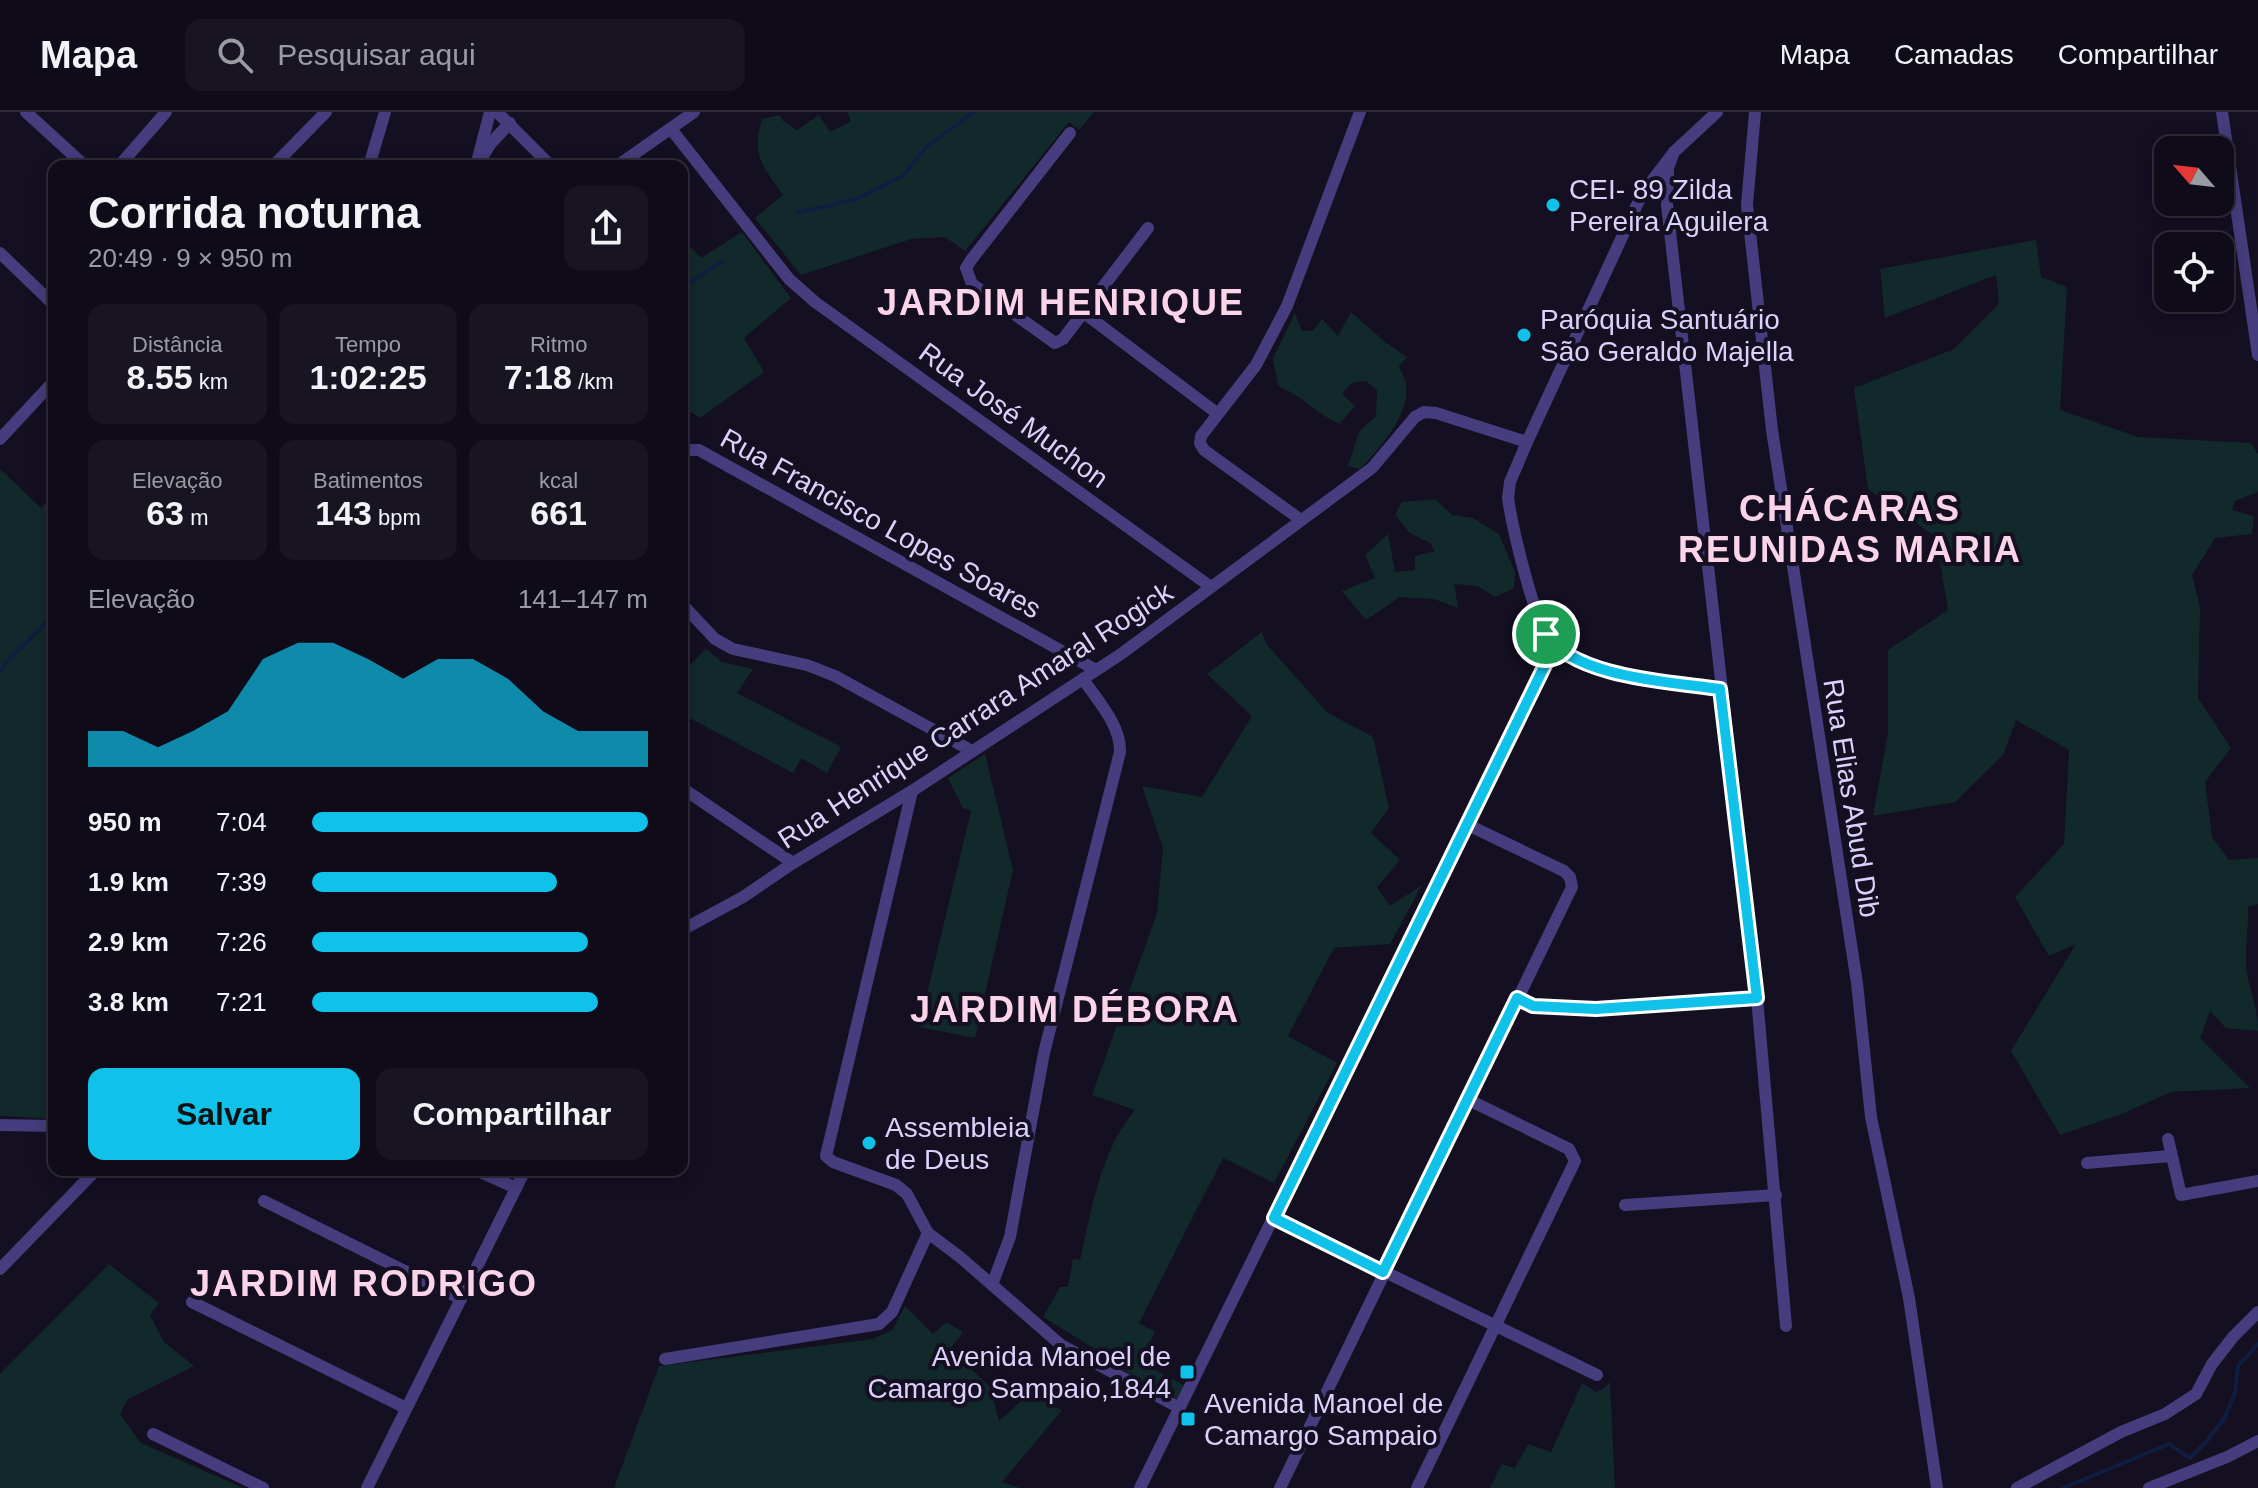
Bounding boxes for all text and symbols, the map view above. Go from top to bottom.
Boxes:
search box [185,19,745,91]
icon: search [213,33,257,77]
text: Mapa [40,34,137,76]
text: Pesquisar aqui [277,38,476,71]
text: Mapa [1780,39,1850,70]
text: Camadas [1894,39,2014,70]
text: Compartilhar [2058,39,2218,70]
north arrow [2154,136,2234,216]
map controls [2154,136,2234,312]
place label: CEI- 89 Zilda Pereira Aguilera [1569,174,1769,237]
button: share [564,186,648,270]
text: Corrida noturna [88,188,420,237]
marker: CEI- 89 Zilda Pereira Aguilera [1544,196,1562,214]
button: locate [2154,232,2234,312]
text: 20:49 · 9 × 950 m [88,243,293,273]
district label: JARDIM HENRIQUE [877,282,1245,323]
place label: Paróquia Santuário São Geraldo Majella [1540,304,1794,367]
marker: Paróquia Santuário São Geraldo Majella [1515,326,1533,344]
text: Distância [132,332,223,357]
text: Tempo [335,332,401,357]
text: Ritmo [530,332,587,357]
street label: Rua José Muchon [913,337,1114,494]
text: 8.55 [127,358,193,396]
text: 1:02:25 [309,358,427,396]
text: 7:18 [504,358,572,396]
text: km [193,369,228,394]
text: /km [572,369,613,394]
street label: Rua Francisco Lopes Soares [715,422,1046,625]
text: Elevação [132,468,223,493]
text: Batimentos [313,468,423,493]
text: kcal [539,468,578,493]
district label: CHÁCARAS REUNIDAS MARIA [1678,488,2022,570]
text: 63 [146,494,184,532]
text: 143 [315,494,372,532]
text: 661 [530,494,587,532]
text: m [184,505,208,530]
text: bpm [372,505,421,530]
street label: Rua Henrique Carrara Amaral Rogick [772,576,1179,855]
text: Elevação [88,584,195,614]
text: 141–147 m [518,584,648,614]
pin [1512,600,1580,668]
icon: arrive [1524,612,1568,656]
street label: Rua Elias Abud Dib [1817,677,1886,920]
text: 950 m [88,807,162,837]
text: 7:04 [216,807,267,837]
text: 1.9 km [88,867,169,897]
text: 7:39 [216,867,267,897]
text: 2.9 km [88,927,169,957]
text: 7:26 [216,927,267,957]
text: 3.8 km [88,987,169,1017]
text: 7:21 [216,987,267,1017]
district label: JARDIM DÉBORA [910,989,1240,1030]
button: Salvar [88,1068,360,1160]
button: Compartilhar [376,1068,648,1160]
place label: Assembleia de Deus [885,1112,1030,1175]
marker: Assembleia de Deus [860,1134,878,1152]
district label: JARDIM RODRIGO [190,1263,538,1304]
place label: Avenida Manoel de Camargo Sampaio,1844 [867,1341,1171,1404]
marker: Avenida Manoel de Camargo Sampaio,1844 [1178,1363,1196,1381]
place label: Avenida Manoel de Camargo Sampaio [1204,1388,1443,1451]
marker: Avenida Manoel de Camargo Sampaio [1179,1410,1197,1428]

